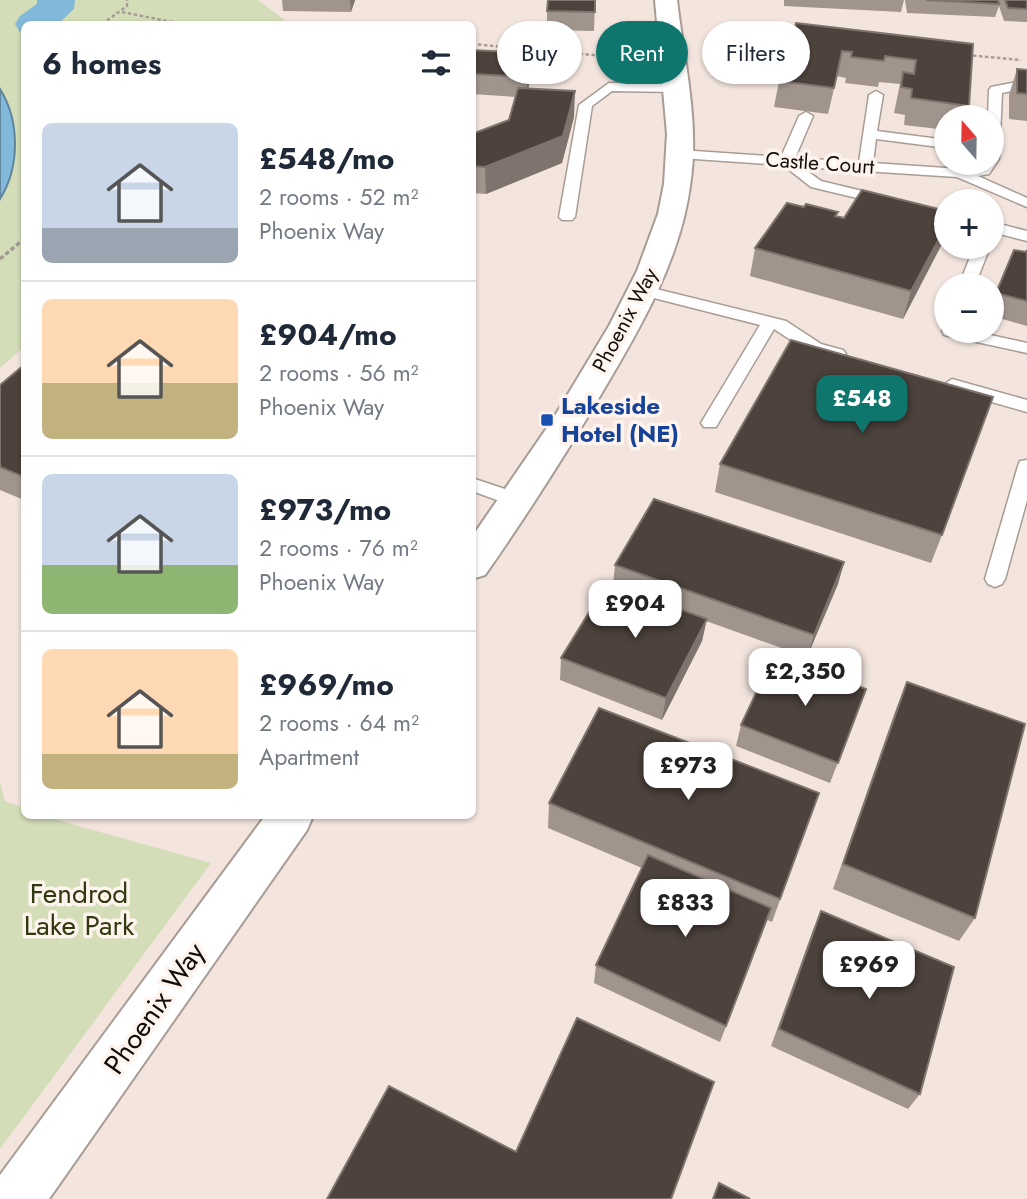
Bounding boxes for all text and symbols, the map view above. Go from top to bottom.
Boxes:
chip: Buy [497,21,582,84]
chip: Rent [596,21,688,84]
chip: Filters [702,21,810,84]
text: 6 homes [42,42,161,85]
icon: filters [417,44,455,82]
north arrow [934,105,1004,175]
map controls [934,105,1004,343]
text: £548/mo [259,137,394,180]
street label: Castle Court [765,144,875,182]
icon: home [98,151,182,235]
text: 2 rooms · 52 m² [259,180,418,214]
button: + [934,189,1004,259]
text: Phoenix Way [259,214,384,248]
street label: Phoenix Way [585,262,665,378]
button: − [934,273,1004,343]
text: £904/mo [259,313,397,356]
icon: home [98,327,182,411]
text: 2 rooms · 56 m² [259,356,419,390]
pin: £548 [821,376,903,435]
text: £548 [832,381,892,415]
place label: Lakeside Hotel (NE) [561,388,679,451]
text: Phoenix Way [259,390,384,424]
marker: Lakeside Hotel (NE) [539,412,555,428]
text: £973/mo [259,488,391,531]
icon: home [98,502,182,586]
text: 2 rooms · 76 m² [259,531,418,565]
text: Phoenix Way [259,565,384,599]
pin: £904 [594,580,676,640]
text: £904 [605,586,665,620]
pin: £2,350 [748,648,862,708]
text: £2,350 [765,654,845,688]
text: £969/mo [259,663,394,706]
icon: home [98,677,182,761]
text: 2 rooms · 64 m² [259,706,419,740]
text: Apartment [259,740,359,774]
pin: £973 [647,742,729,802]
text: £973 [660,748,716,782]
park label: Fendrod Lake Park [24,873,135,946]
pin: £833 [644,880,726,939]
text: £833 [656,885,714,919]
street label: Phoenix Way [94,934,215,1082]
pin: £969 [828,942,910,1001]
text: £969 [839,947,899,981]

